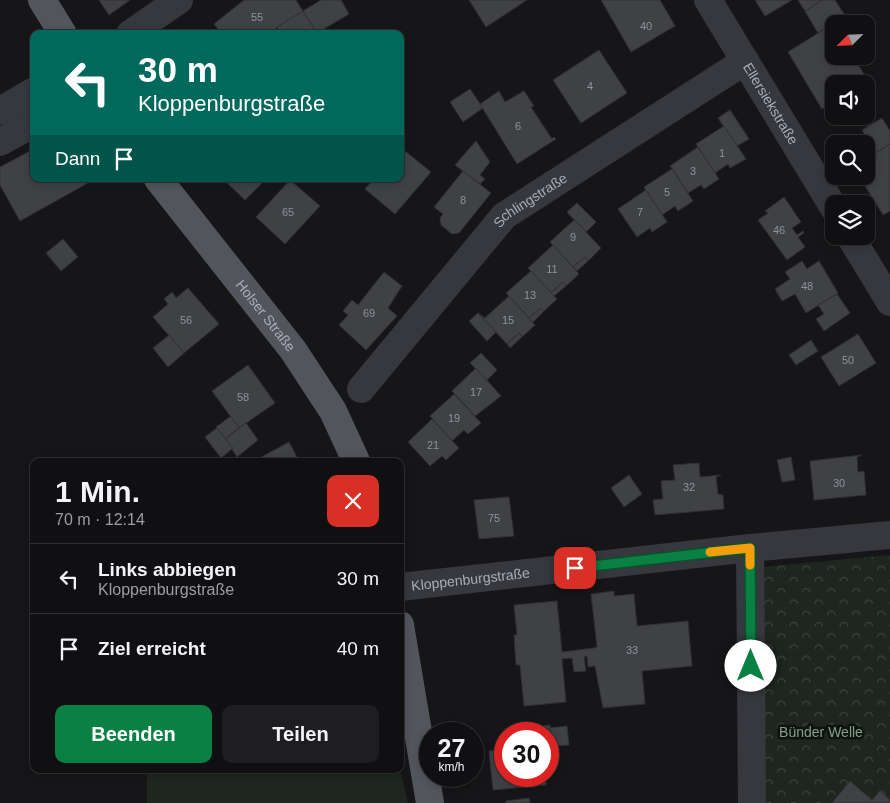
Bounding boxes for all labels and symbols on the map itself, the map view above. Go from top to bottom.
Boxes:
house number: 55 [251,11,263,23]
north arrow [825,15,875,65]
house number: 40 [640,20,652,32]
street label: Ellersiekstraße [740,60,802,147]
house number: 4 [587,80,593,92]
house number: 6 [515,120,521,132]
house number: 1 [719,147,725,159]
house number: 3 [690,165,696,177]
street label: Schlingstraße [490,169,570,231]
house number: 5 [664,186,670,198]
house number: 8 [460,194,466,206]
house number: 65 [282,206,294,218]
house number: 7 [637,206,643,218]
house number: 46 [773,224,785,236]
house number: 9 [570,231,576,243]
house number: 11 [546,263,558,275]
street label: Holser Straße [233,277,299,355]
house number: 48 [801,280,813,292]
house number: 13 [524,289,536,301]
house number: 69 [363,307,375,319]
house number: 56 [180,314,192,326]
house number: 15 [502,314,514,326]
house number: 50 [842,354,854,366]
house number: 17 [470,386,482,398]
house number: 58 [237,391,249,403]
house number: 19 [448,412,460,424]
house number: 21 [427,439,439,451]
house number: 30 [833,477,845,489]
house number: 32 [683,481,695,493]
house number: 75 [488,512,500,524]
pin [554,547,596,589]
street label: Kloppenburgstraße [410,565,531,594]
position arrow [724,639,776,691]
house number: 33 [626,644,638,656]
speed limit sign: 30 [494,722,559,787]
park label: Bünder Welle [779,724,863,740]

